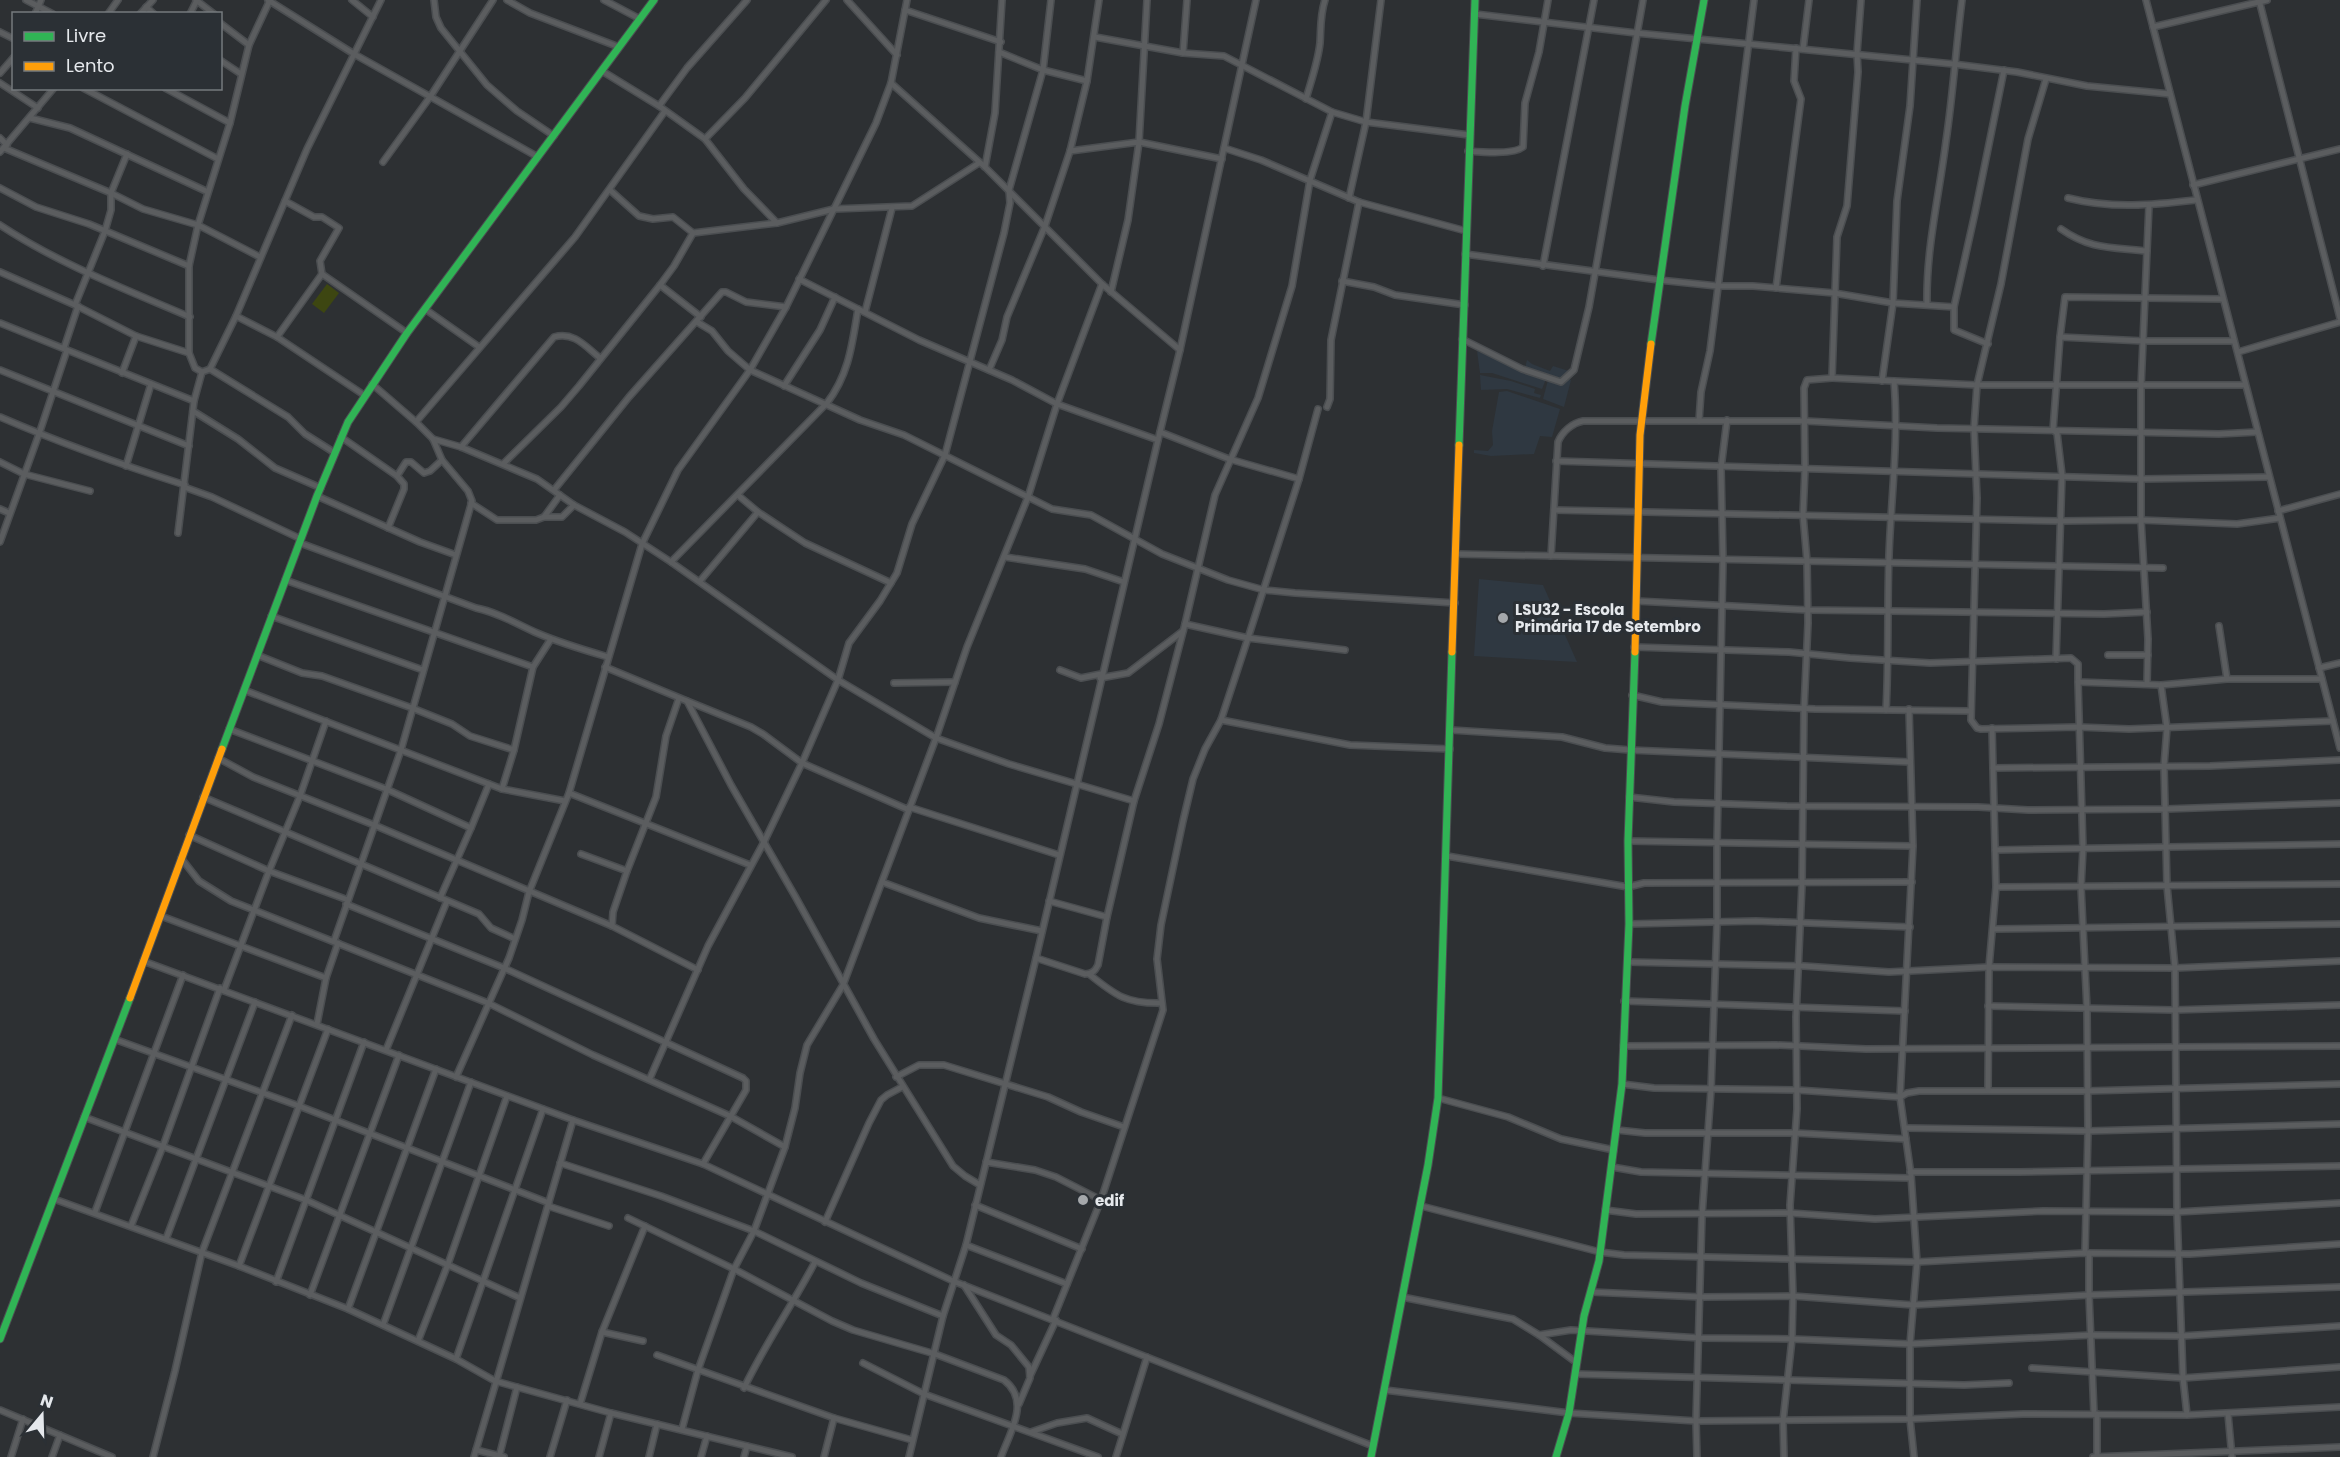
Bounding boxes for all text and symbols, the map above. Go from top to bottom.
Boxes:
legend [12,12,222,90]
text: Livre [66,23,106,48]
text: Lento [66,53,115,78]
place label: LSU32 - Escola Primária 17 de Setembro [1515,599,1701,637]
marker: LSU32 - Escola Primária 17 de Setembro [1496,611,1510,625]
place label: edif [1095,1190,1125,1211]
marker: edif [1076,1193,1090,1207]
north arrow [12,1385,72,1445]
text: N [37,1388,56,1414]

